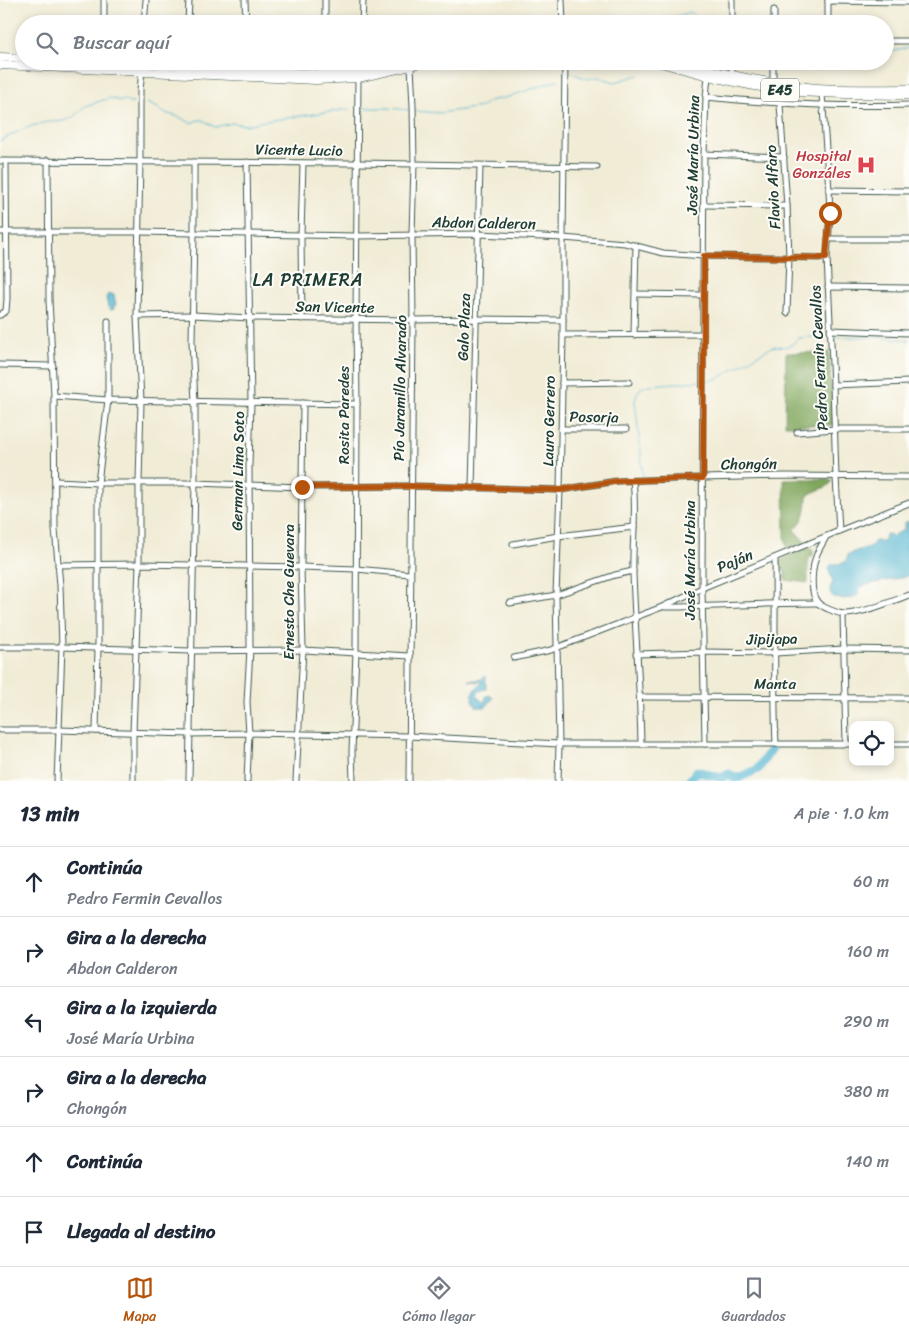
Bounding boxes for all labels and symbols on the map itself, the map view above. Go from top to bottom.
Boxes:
road number: E45 [761,78,799,102]
street label: José María Urbina [679,95,707,216]
street label: Vicente Lucio [255,136,344,164]
place label: Hospital Gonzáles [792,143,852,186]
street label: Flavio Alfaro [758,144,788,230]
hospital icon: Hospital Gonzáles [855,154,877,176]
route start [819,202,842,225]
street label: Abdon Calderon [431,209,536,237]
district label: LA PRIMERA [252,264,364,296]
street label: Pedro Fermin Cevallos [802,284,836,431]
street label: Galo Plaza [450,292,478,361]
street label: San Vicente [295,293,375,321]
street label: Pío Jaramillo Alvarado [386,314,414,462]
street label: Rosita Paredes [331,366,357,464]
street label: Lauro Gerrero [535,375,563,467]
street label: Posorja [569,404,619,430]
street label: German Lima Soto [224,411,252,531]
street label: Chongón [721,451,777,477]
route end [291,476,314,499]
street label: José María Urbina [677,500,703,621]
street label: Ernesto Che Guevara [276,523,302,660]
street label: Paján [713,542,757,580]
street label: Jipijapa [745,626,798,652]
street label: Manta [754,671,796,697]

